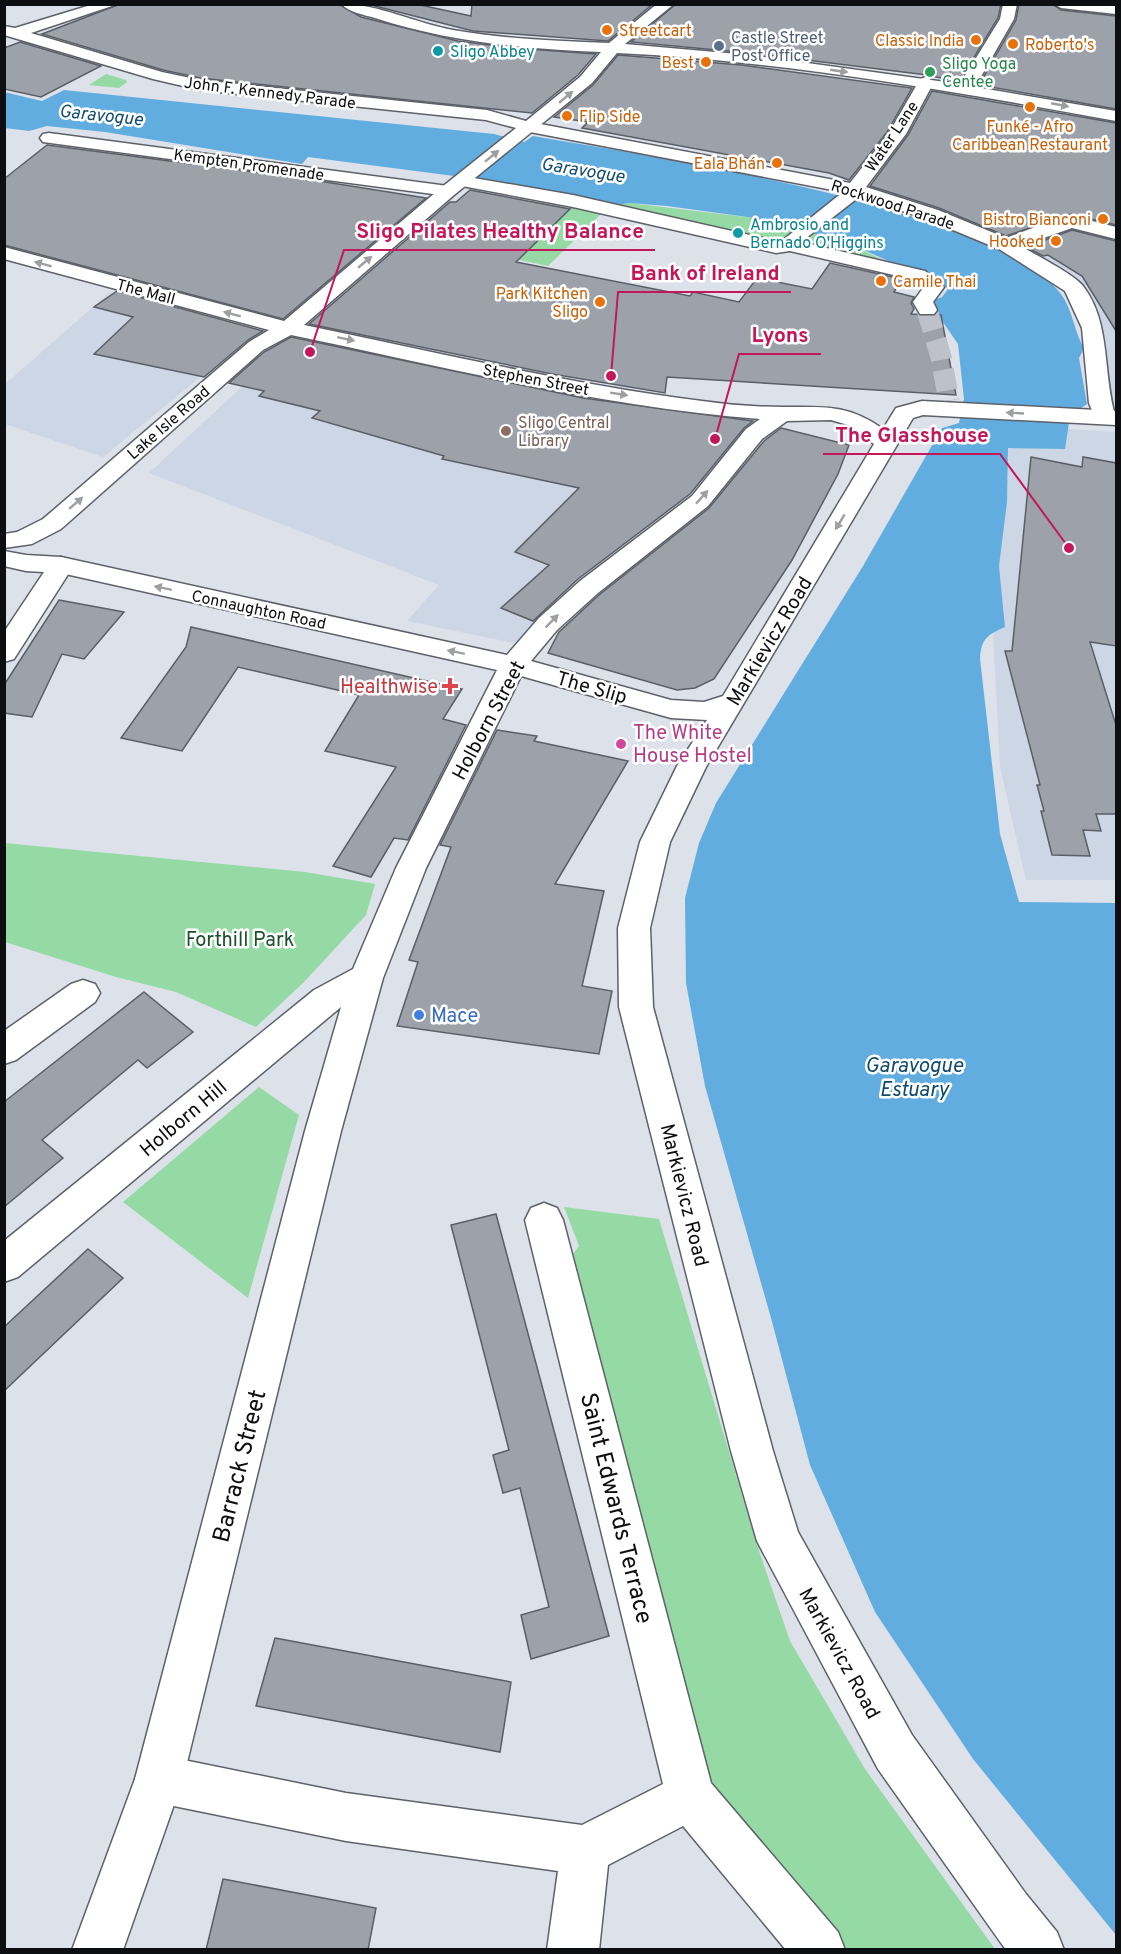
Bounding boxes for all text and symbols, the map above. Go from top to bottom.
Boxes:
place label: Streetcart [619,22,692,42]
marker: Streetcart [600,23,614,37]
place label: Castle Street Post Office [731,29,823,67]
place label: Classic India [875,32,964,52]
marker: Classic India [969,33,983,47]
place label: Roberto's [1025,36,1094,56]
marker: Roberto's [1006,37,1020,51]
marker: Castle Street Post Office [712,39,726,53]
place label: Sligo Abbey [450,43,535,63]
marker: Sligo Abbey [431,44,445,58]
place label: Best [662,54,694,74]
marker: Best [699,55,713,69]
place label: Sligo Yoga Centee [942,55,1016,93]
marker: Sligo Yoga Centee [923,65,937,79]
one-way arrow [829,67,848,76]
street label: John F. Kennedy Parade [183,74,357,114]
one-way arrow [558,91,573,104]
street label: Water Lane [862,98,924,176]
marker: Funké - Afro Caribbean Restaurant [1023,100,1037,114]
water label: Garavogue [58,101,144,132]
one-way arrow [1050,101,1069,110]
place label: Flip Side [579,108,640,128]
marker: Flip Side [560,109,574,123]
place label: Funké - Afro Caribbean Restaurant [952,118,1108,156]
street label: Kempten Promenade [172,146,325,186]
one-way arrow [484,150,499,163]
water label: Garavogue [540,154,627,190]
place label: Eala Bhán [694,155,765,175]
marker: Eala Bhán [770,156,784,170]
street label: Rockwood Parade [828,177,957,235]
callout: Sligo Pilates Healthy Balance [344,211,655,250]
place label: Bistro Bianconi [983,211,1091,231]
marker: Bistro Bianconi [1096,212,1110,226]
place label: Ambrosio and Bernado O'Higgins [750,216,884,254]
text: Sligo Pilates Healthy Balance [356,219,644,246]
marker: Ambrosio and Bernado O'Higgins [731,226,745,240]
place label: Hooked [989,233,1044,253]
marker: Hooked [1049,234,1063,248]
callout: Bank of Ireland [618,253,791,292]
one-way arrow [357,256,372,269]
one-way arrow [34,259,52,268]
text: Bank of Ireland [630,261,780,288]
place label: Camile Thai [893,273,976,293]
marker: Camile Thai [874,274,888,288]
street label: The Mall [114,275,177,310]
place label: Park Kitchen Sligo [496,285,588,323]
marker: Park Kitchen Sligo [593,295,607,309]
one-way arrow [222,309,240,318]
callout: Lyons [739,315,821,354]
text: Lyons [751,323,809,350]
one-way arrow [336,335,355,345]
street label: Stephen Street [481,361,591,401]
street label: Lake Isle Road [124,382,215,465]
one-way arrow [610,390,629,399]
one-way arrow [1006,408,1025,417]
place label: Sligo Central Library [518,414,609,452]
callout: The Glasshouse [823,415,1000,454]
text: The Glasshouse [835,423,989,450]
marker: Sligo Central Library [499,424,513,438]
one-way arrow [695,490,709,505]
one-way arrow [68,497,83,510]
one-way arrow [834,514,845,530]
street label: Markievicz Road [722,573,820,711]
one-way arrow [154,583,173,592]
street label: Connaughton Road [189,587,328,635]
one-way arrow [545,615,559,629]
one-way arrow [447,647,465,657]
street label: Holborn Street [447,657,532,785]
street label: The Slip [553,666,630,711]
place label: Healthwise [340,675,438,701]
marker: Healthwise [443,679,457,693]
place label: The White House Hostel [633,721,752,770]
marker: The White House Hostel [614,737,628,751]
park label: Forthill Park [186,928,294,954]
place label: Mace [431,1004,478,1030]
marker: Mace [412,1008,426,1022]
water label: Garavogue Estuary [865,1053,964,1104]
street label: Holborn Hill [135,1075,233,1164]
street label: Markievicz Road [653,1121,713,1270]
street label: Barrack Street [207,1387,274,1546]
street label: Saint Edwards Terrace [572,1390,658,1627]
street label: Markievicz Road [791,1584,885,1724]

